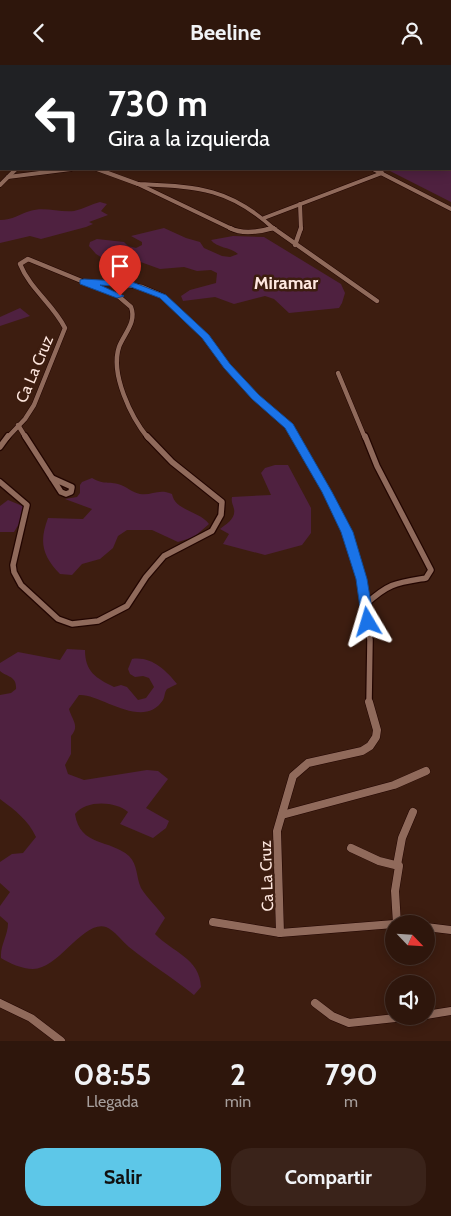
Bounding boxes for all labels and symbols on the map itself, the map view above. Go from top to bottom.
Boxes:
pin [99,245,141,296]
district label: Miramar [254,272,318,294]
street label: Ca La Cruz [12,332,57,406]
position arrow [341,595,393,647]
street label: Ca La Cruz [256,840,277,912]
north arrow [385,915,435,965]

